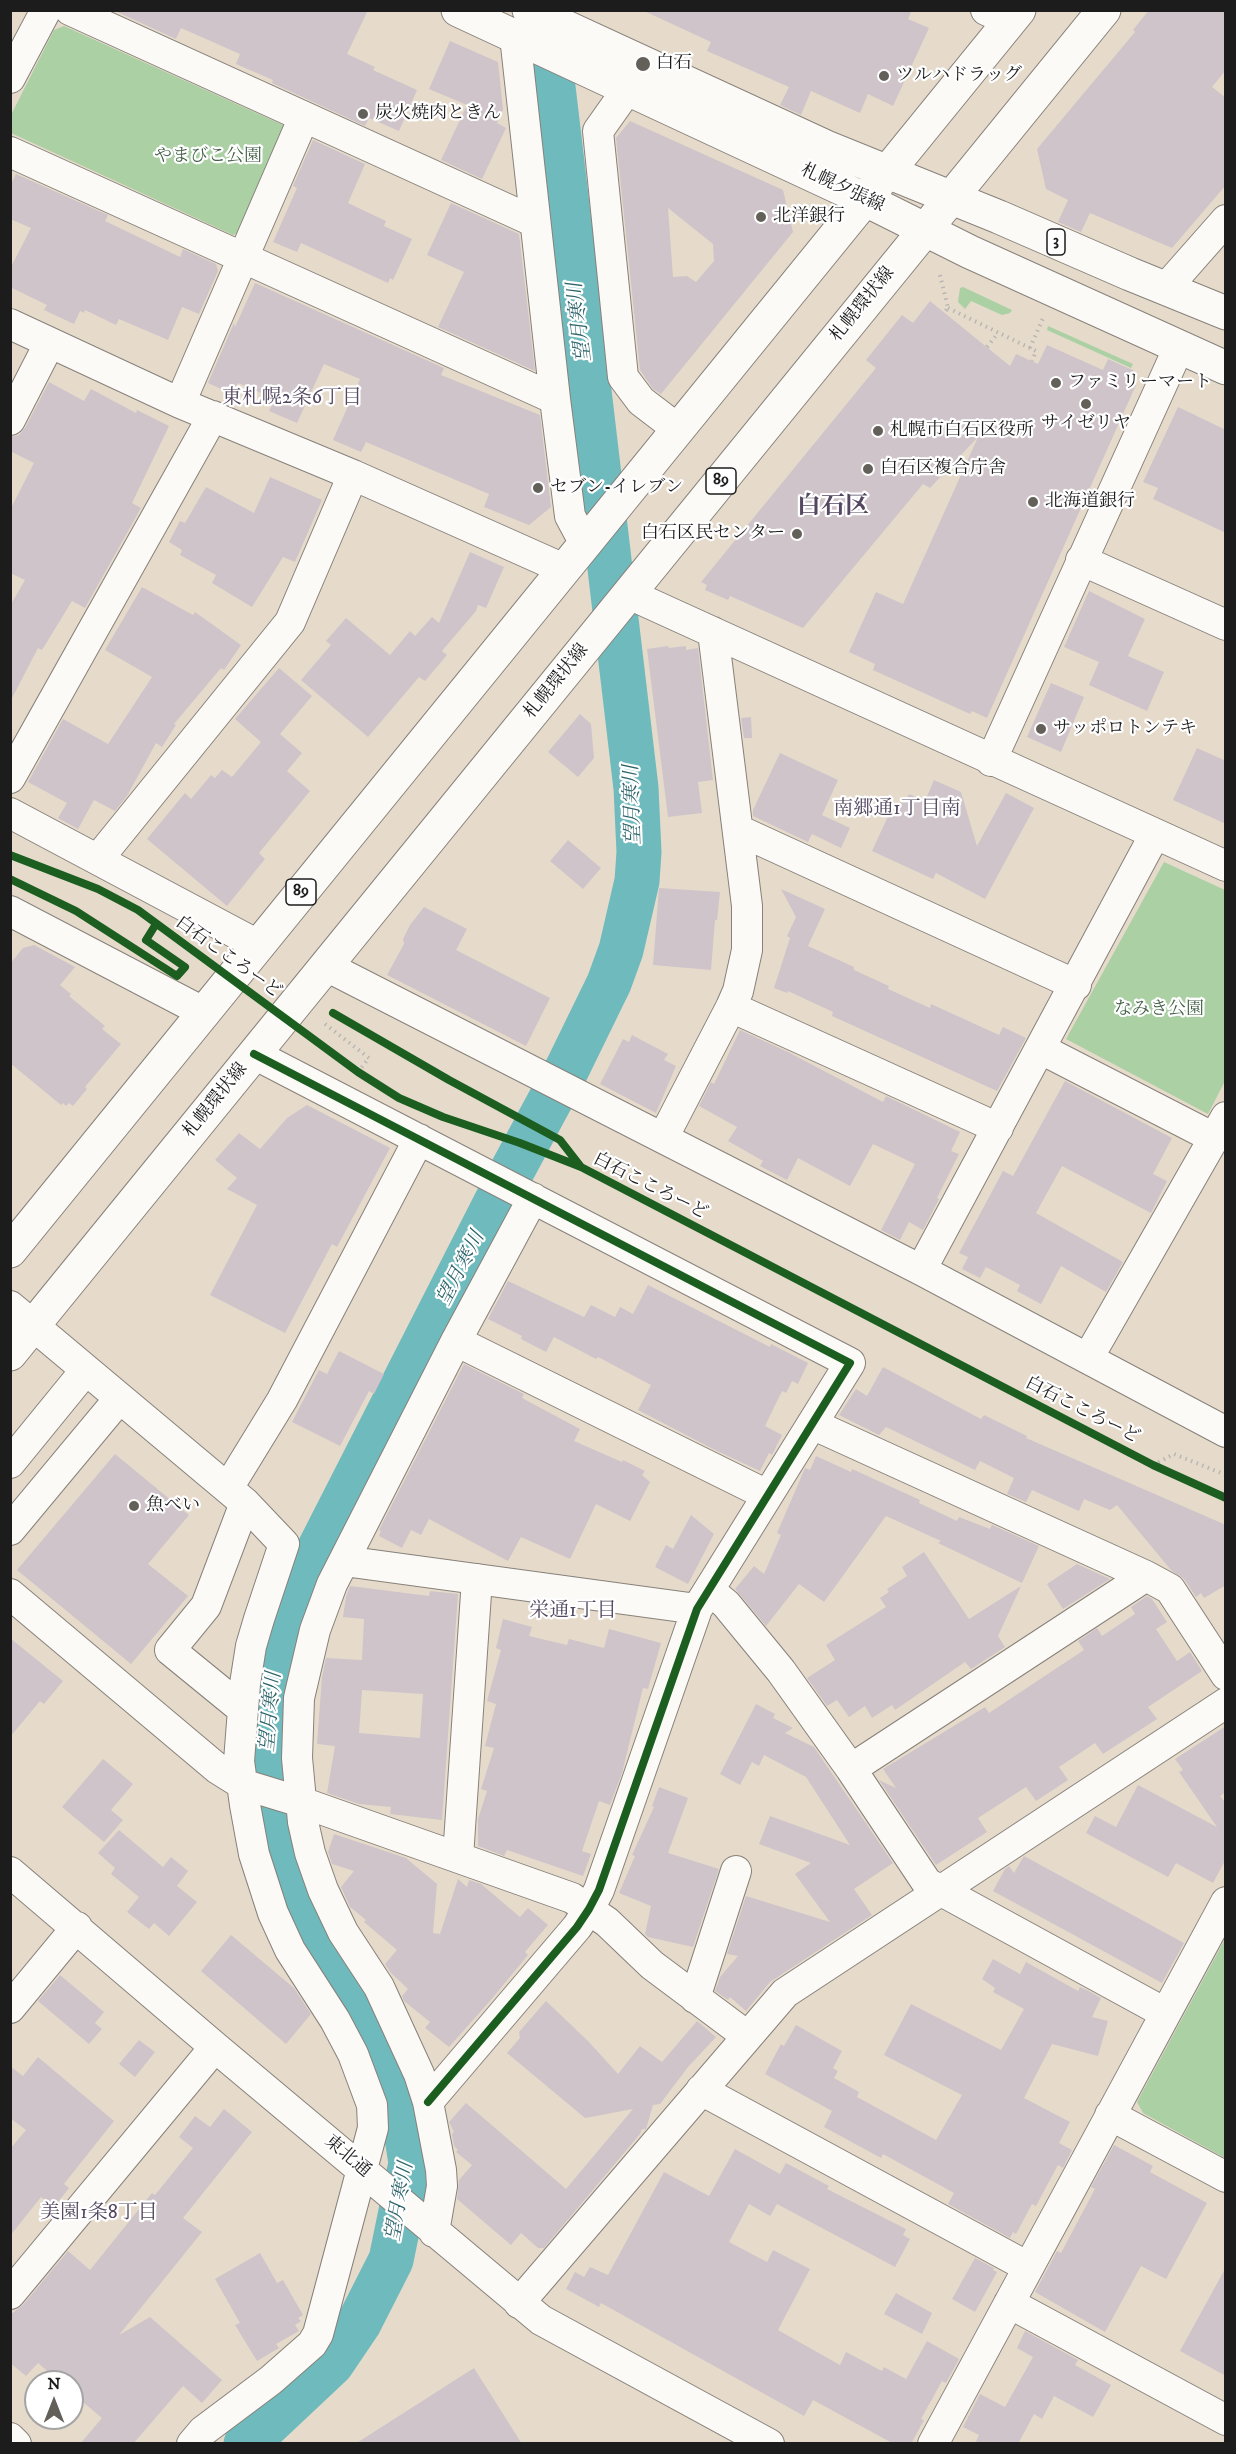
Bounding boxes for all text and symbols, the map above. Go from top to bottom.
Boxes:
place label: 白石 [656,53,692,75]
marker: 白石 [634,55,652,73]
place label: ツルハドラッグ [896,65,1022,87]
marker: ツルハドラッグ [877,69,891,83]
place label: 炭火焼肉ときん [375,103,501,125]
marker: 炭火焼肉ときん [356,107,370,121]
park label: やまびこ公園 [154,146,262,168]
street label: 札幌夕張線 [797,160,887,218]
place label: 北洋銀行 [773,206,845,228]
marker: 北洋銀行 [754,210,768,224]
road number: 3 [1047,229,1065,255]
street label: 札幌環状線 [826,263,900,347]
water label: 望月寒川 [564,281,598,363]
place label: ファミリーマート [1068,372,1212,394]
marker: ファミリーマート [1049,376,1063,390]
district label: 東札幌2条6丁目 [222,387,362,411]
marker: サイゼリヤ [1079,397,1093,411]
place label: サイゼリヤ [1041,413,1131,435]
place label: 札幌市白石区役所 [890,420,1034,442]
marker: 札幌市白石区役所 [871,424,885,438]
place label: 白石区複合庁舎 [880,458,1006,480]
marker: 白石区複合庁舎 [861,462,875,476]
road number: 89 [706,468,736,494]
place label: セブン-イレブン [550,477,683,499]
marker: セブン-イレブン [531,481,545,495]
place label: 北海道銀行 [1045,491,1135,513]
district label: 白石区 [797,494,869,522]
marker: 北海道銀行 [1026,495,1040,509]
place label: 白石区民センター [641,523,785,545]
marker: 白石区民センター [790,527,804,541]
street label: 札幌環状線 [520,640,594,724]
place label: サッポロトンテキ [1053,718,1197,740]
marker: サッポロトンテキ [1034,722,1048,736]
water label: 望月寒川 [621,765,647,845]
district label: 南郷通1丁目南 [833,798,961,822]
road number: 89 [286,879,316,905]
street label: 白石こころーど [171,912,285,1004]
park label: なみき公園 [1114,999,1204,1021]
street label: 札幌環状線 [179,1059,253,1143]
street label: 白石こころーど [589,1149,711,1225]
water label: 望月寒川 [433,1228,491,1310]
street label: 白石こころーど [1021,1373,1143,1449]
place label: 魚べい [146,1495,200,1517]
marker: 魚べい [127,1499,141,1513]
district label: 栄通1丁目 [529,1600,617,1624]
water label: 望月寒川 [257,1671,287,1753]
street label: 東北通 [319,2131,375,2183]
water label: 望月寒川 [382,2161,420,2243]
district label: 美園1条8丁目 [40,2202,158,2226]
north arrow [24,2370,84,2430]
text: N [47,2374,61,2394]

